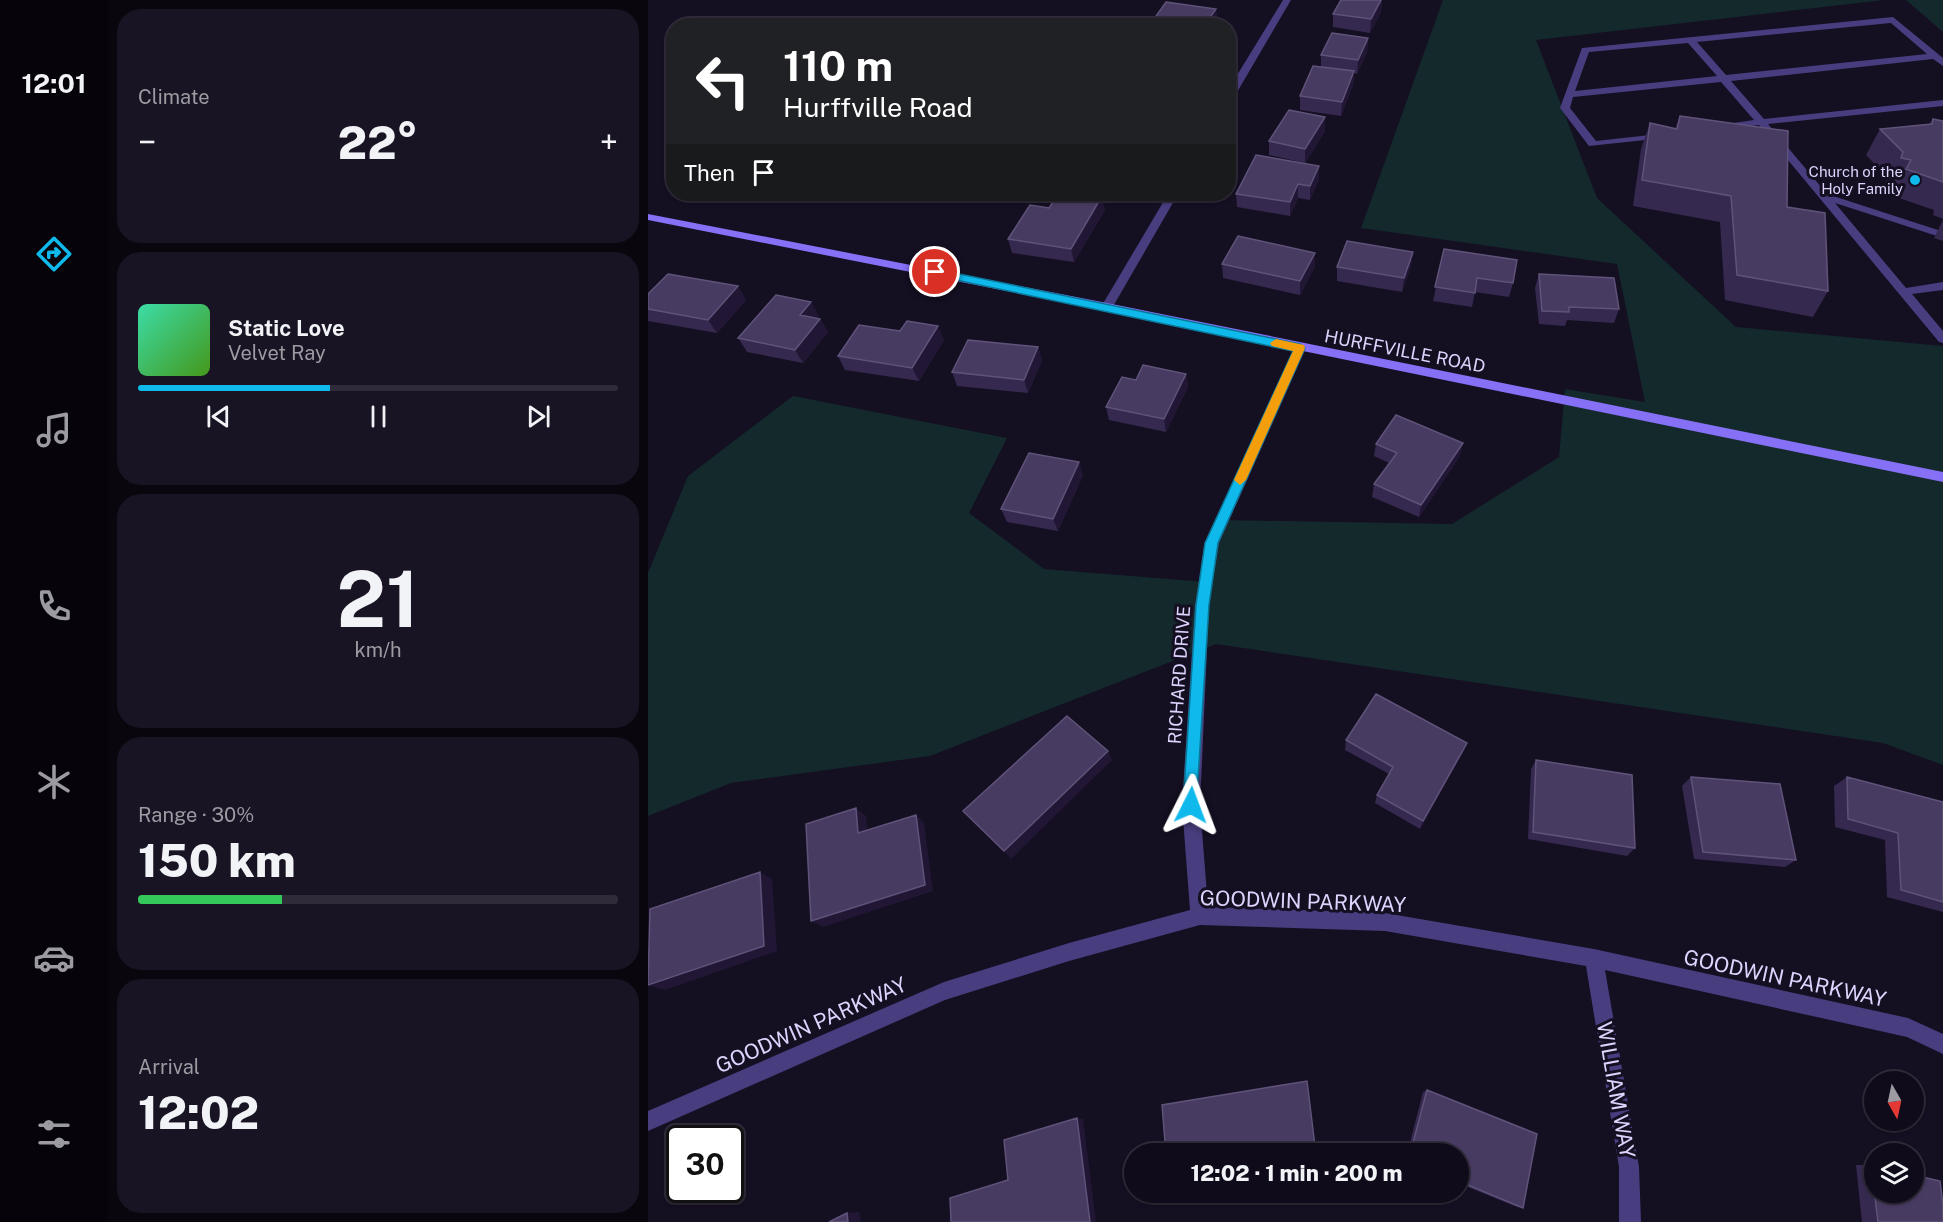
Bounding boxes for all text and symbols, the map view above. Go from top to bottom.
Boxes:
text: 110 m [783,41,893,90]
icon: left [684,42,762,120]
text: 12:01 [22,67,86,99]
text: Climate [138,85,210,109]
text: Hurffville Road [783,91,973,123]
text: 22° [338,116,418,169]
text: − [138,123,156,161]
text: + [600,123,618,161]
icon: arrive [747,156,780,189]
text: Then [684,160,735,186]
place label: Church of the Holy Family [1809,163,1903,197]
marker: Church of the Holy Family [1908,173,1922,187]
icon: directions [33,233,75,275]
pin [909,246,960,297]
icon: arrive [918,255,951,288]
text: Static Love [228,315,345,341]
street label: HURFFVILLE ROAD [1323,325,1487,377]
text: Velvet Ray [228,341,326,365]
icon: previous [202,400,235,433]
icon: pause [362,400,395,433]
icon: next [522,400,555,433]
icon: music [33,409,75,451]
text: 21 [337,553,419,645]
icon: phone [33,585,75,627]
street label: RICHARD DRIVE [1164,605,1194,745]
text: km/h [354,638,402,662]
icon: climate [33,761,75,803]
position arrow [1159,773,1223,837]
text: Range · 30% [138,803,254,827]
text: 150 km [138,834,296,887]
street label: GOODWIN PARKWAY [1199,885,1407,917]
icon: car [33,937,75,979]
street label: GOODWIN PARKWAY [1681,944,1889,1012]
street label: GOODWIN PARKWAY [712,971,911,1078]
street label: WILLIAM WAY [1592,1020,1640,1160]
text: Arrival [138,1055,200,1079]
north arrow [1864,1071,1924,1131]
map controls [1864,1071,1924,1203]
text: 12:02 [138,1086,259,1139]
icon: filters [33,1113,75,1155]
speed limit sign: 30 [666,1125,744,1203]
button: layers [1864,1143,1924,1203]
text: 12:02 · 1 min · 200 m [1190,1160,1403,1186]

